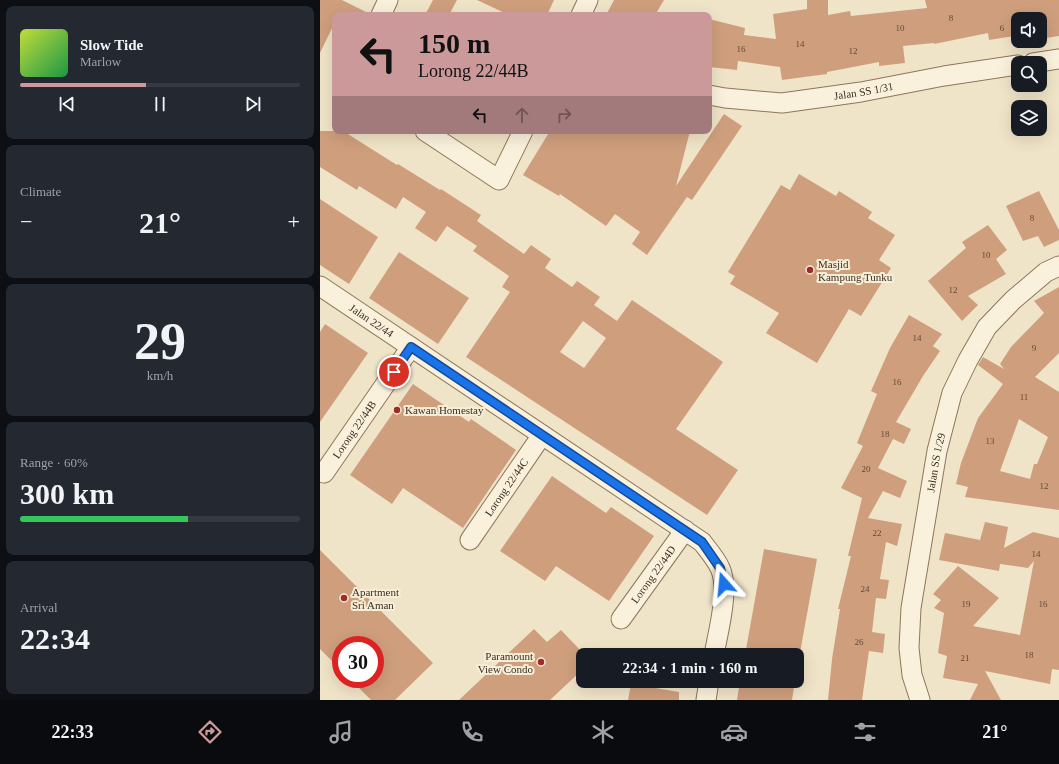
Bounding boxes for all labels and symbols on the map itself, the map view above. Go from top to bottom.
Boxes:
house number: 8 [949,13,954,23]
house number: 10 [896,23,905,33]
house number: 6 [1000,23,1005,33]
house number: 14 [796,39,805,49]
house number: 16 [737,44,746,54]
house number: 12 [849,46,858,56]
street label: Jalan SS 1/31 [833,80,894,102]
house number: 8 [1030,213,1035,223]
house number: 10 [982,250,991,260]
place label: Masjid Kampung Tunku [818,258,893,283]
marker: Masjid Kampung Tunku [805,265,815,275]
house number: 12 [949,285,958,295]
street label: Jalan 22/44 [347,301,396,340]
house number: 14 [913,333,922,343]
house number: 9 [1032,343,1037,353]
pin [377,355,411,389]
house number: 16 [893,377,902,387]
house number: 11 [1020,392,1028,402]
street label: Lorong 22/44B [330,398,378,461]
place label: Kawan Homestay [405,404,484,416]
marker: Kawan Homestay [392,405,402,415]
house number: 18 [881,429,890,439]
street label: Jalan SS 1/29 [924,431,948,493]
house number: 13 [986,436,995,446]
street label: Lorong 22/44C [482,456,530,518]
house number: 20 [862,464,871,474]
house number: 12 [1040,481,1049,491]
house number: 22 [873,528,882,538]
street label: Lorong 22/44D [628,543,678,606]
house number: 14 [1032,549,1041,559]
position arrow [703,563,745,605]
house number: 24 [861,584,870,594]
place label: Apartment Sri Aman [352,586,399,611]
marker: Apartment Sri Aman [339,593,349,603]
house number: 19 [962,599,971,609]
house number: 16 [1039,599,1048,609]
speed limit sign: 30 [332,636,384,688]
house number: 26 [855,637,864,647]
place label: Paramount View Condo [478,650,533,675]
house number: 18 [1025,650,1034,660]
house number: 21 [961,653,970,663]
marker: Paramount View Condo [536,657,546,667]

